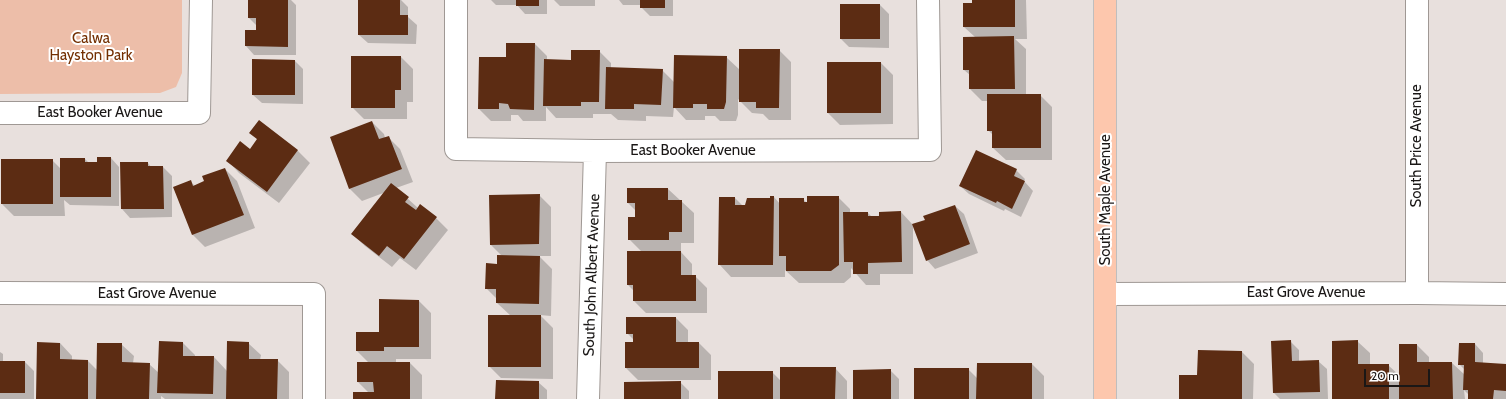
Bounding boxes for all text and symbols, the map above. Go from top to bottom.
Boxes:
park label: Calwa Hayston Park [49,30,133,65]
street label: South Price Avenue [1408,84,1426,208]
street label: East Booker Avenue [37,104,163,122]
street label: South Maple Avenue [1097,134,1115,266]
street label: East Booker Avenue [630,142,756,160]
street label: South John Albert Avenue [580,193,604,357]
street label: East Grove Avenue [1247,284,1365,302]
street label: East Grove Avenue [98,285,216,303]
scale bar [1366,361,1432,387]
text: 20 m [1371,368,1399,383]

